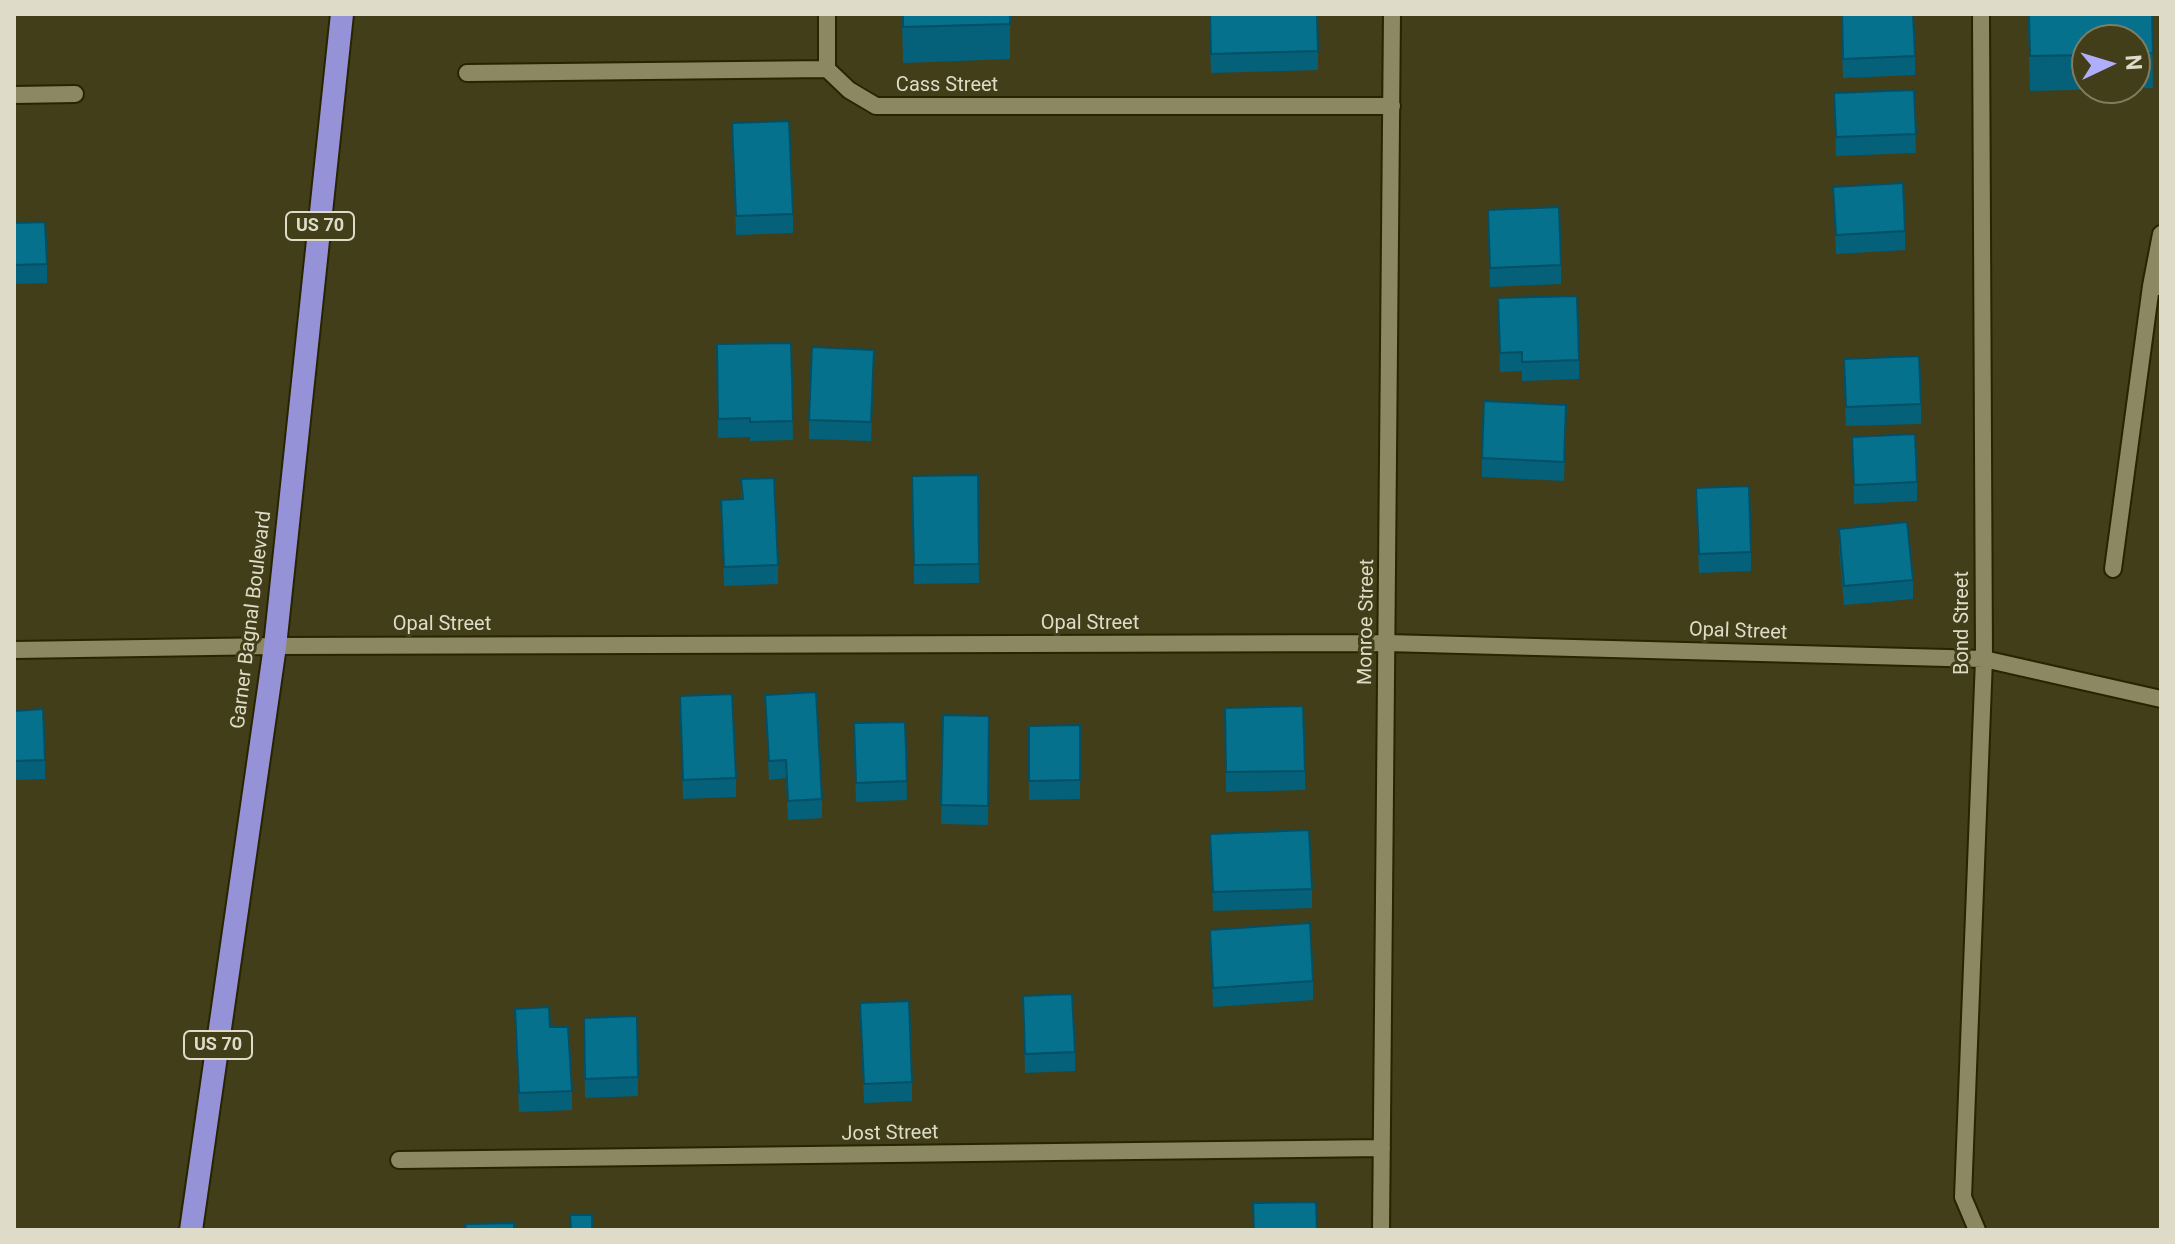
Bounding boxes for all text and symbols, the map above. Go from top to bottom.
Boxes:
north arrow [2071,24,2151,104]
text: N [2120,54,2146,71]
street label: Cass Street [896,74,998,98]
road number: US 70 [286,212,354,240]
street label: Garner Bagnal Boulevard [227,510,277,730]
street label: Monroe Street [1354,559,1380,685]
street label: Bond Street [1951,571,1975,675]
street label: Opal Street [1041,612,1139,636]
street label: Opal Street [393,613,491,637]
street label: Opal Street [1688,618,1788,646]
road number: US 70 [184,1031,252,1059]
street label: Jost Street [841,1121,939,1147]

